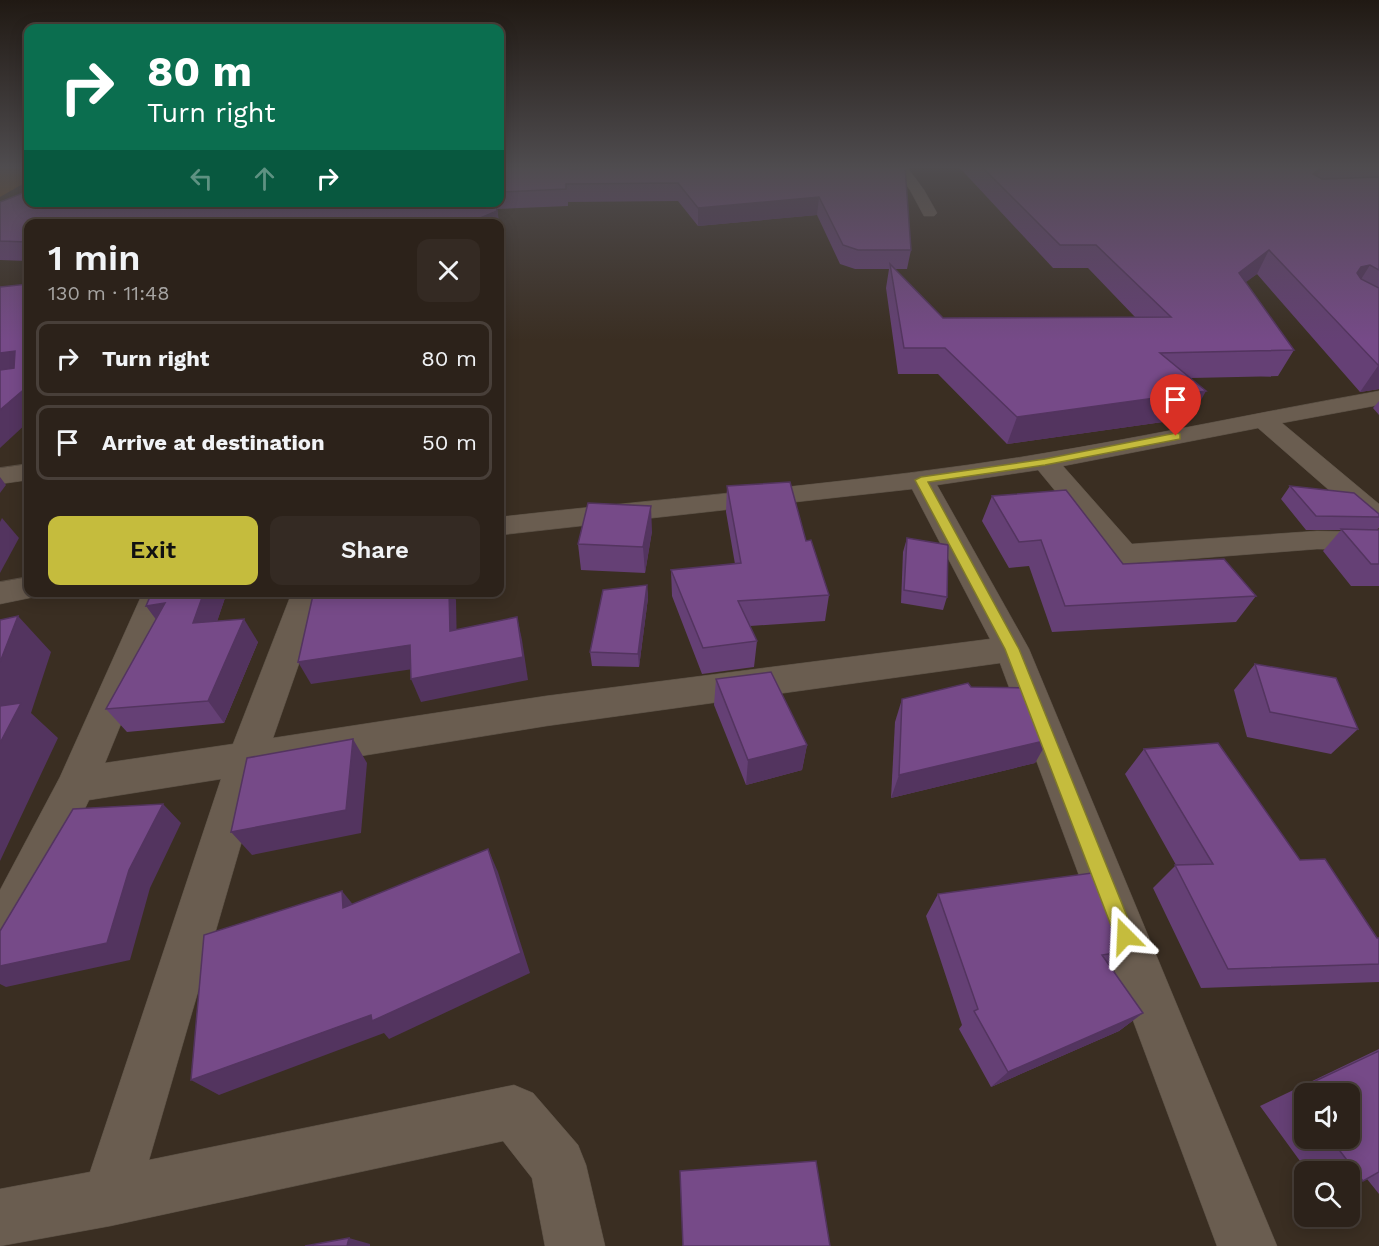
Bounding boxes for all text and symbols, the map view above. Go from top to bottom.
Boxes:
text: 80 m [147,47,252,96]
icon: right [48,48,126,126]
text: Turn right [147,97,276,129]
icon: left [185,162,218,195]
icon: ahead [248,162,281,195]
icon: right [311,162,344,195]
text: 1 min [48,237,140,279]
button: close [417,239,480,302]
text: 130 m · 11:48 [48,281,170,305]
icon: right [51,342,84,375]
text: Turn right [102,346,209,371]
text: 80 m [421,346,477,371]
pin [1150,374,1201,436]
icon: arrive [1159,383,1192,416]
icon: arrive [51,426,84,459]
text: Arrive at destination [102,430,325,455]
text: 50 m [422,430,477,455]
button: Exit [48,516,258,585]
button: Share [270,516,480,585]
position arrow [1093,904,1157,968]
map controls [1294,1083,1360,1227]
button: sound [1294,1083,1360,1149]
button: search [1294,1161,1360,1227]

